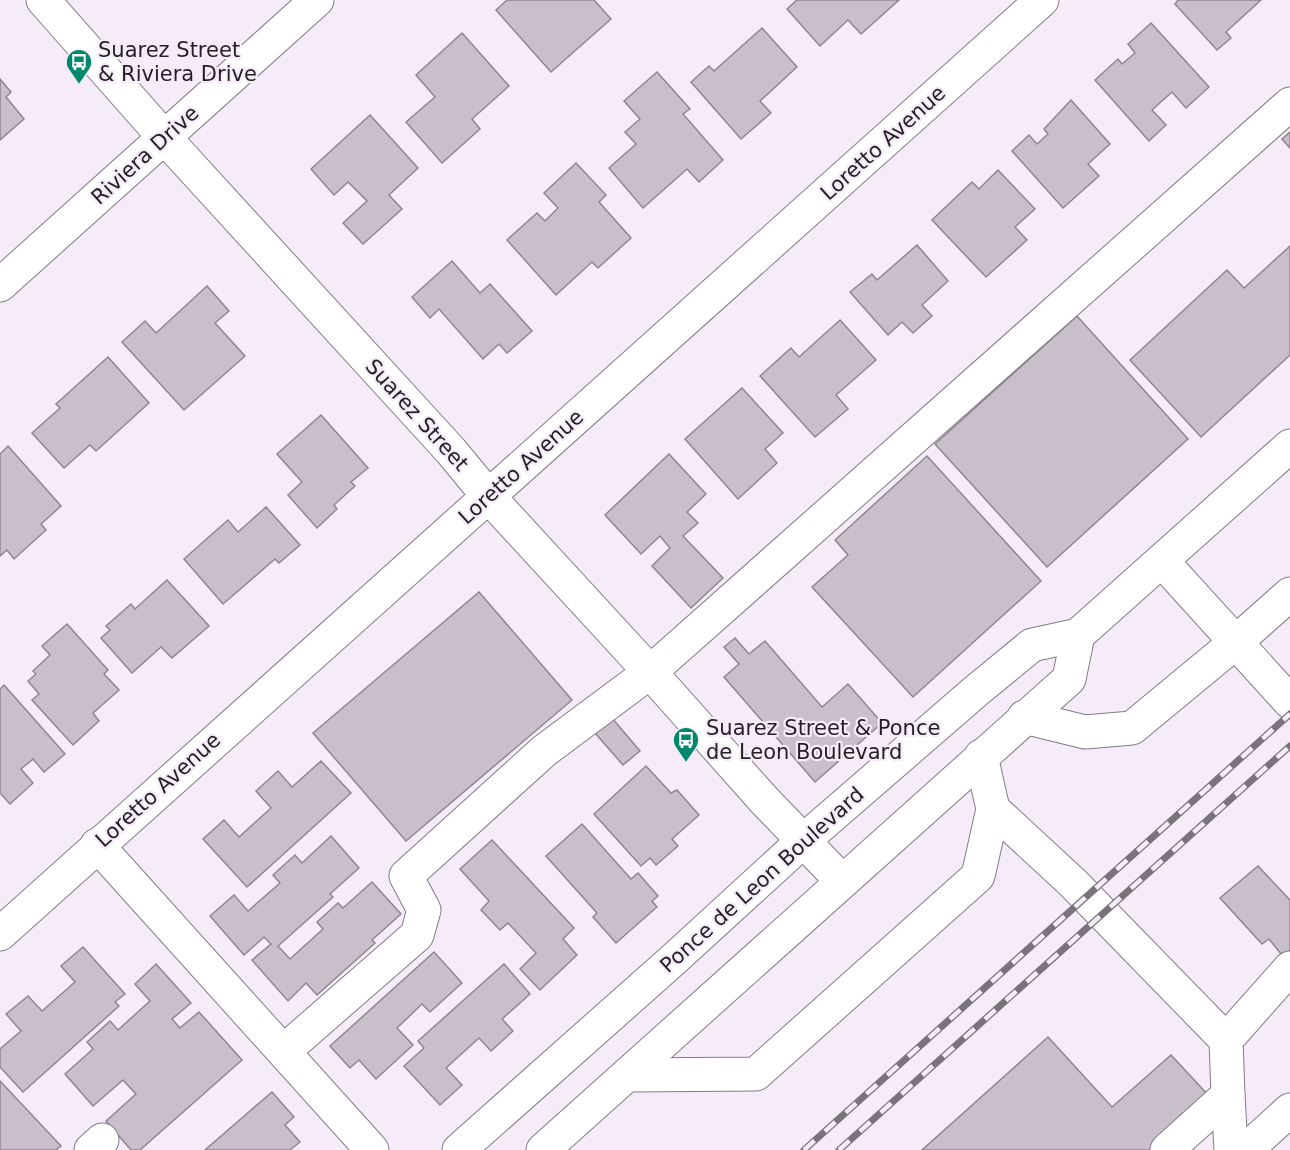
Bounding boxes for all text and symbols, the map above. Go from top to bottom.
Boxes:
place label: Suarez Street & Riviera Drive [98,38,257,86]
bus stop icon: Suarez Street & Riviera Drive [64,47,94,85]
street label: Loretto Avenue [816,81,950,205]
street label: Riviera Drive [87,101,203,209]
street label: Suarez Street [361,354,473,476]
street label: Loretto Avenue [454,405,588,529]
place label: Suarez Street & Ponce de Leon Boulevard [706,716,940,764]
bus stop icon: Suarez Street & Ponce de Leon Boulevard [671,725,701,763]
street label: Loretto Avenue [91,728,225,852]
street label: Ponce de Leon Boulevard [655,782,869,978]

